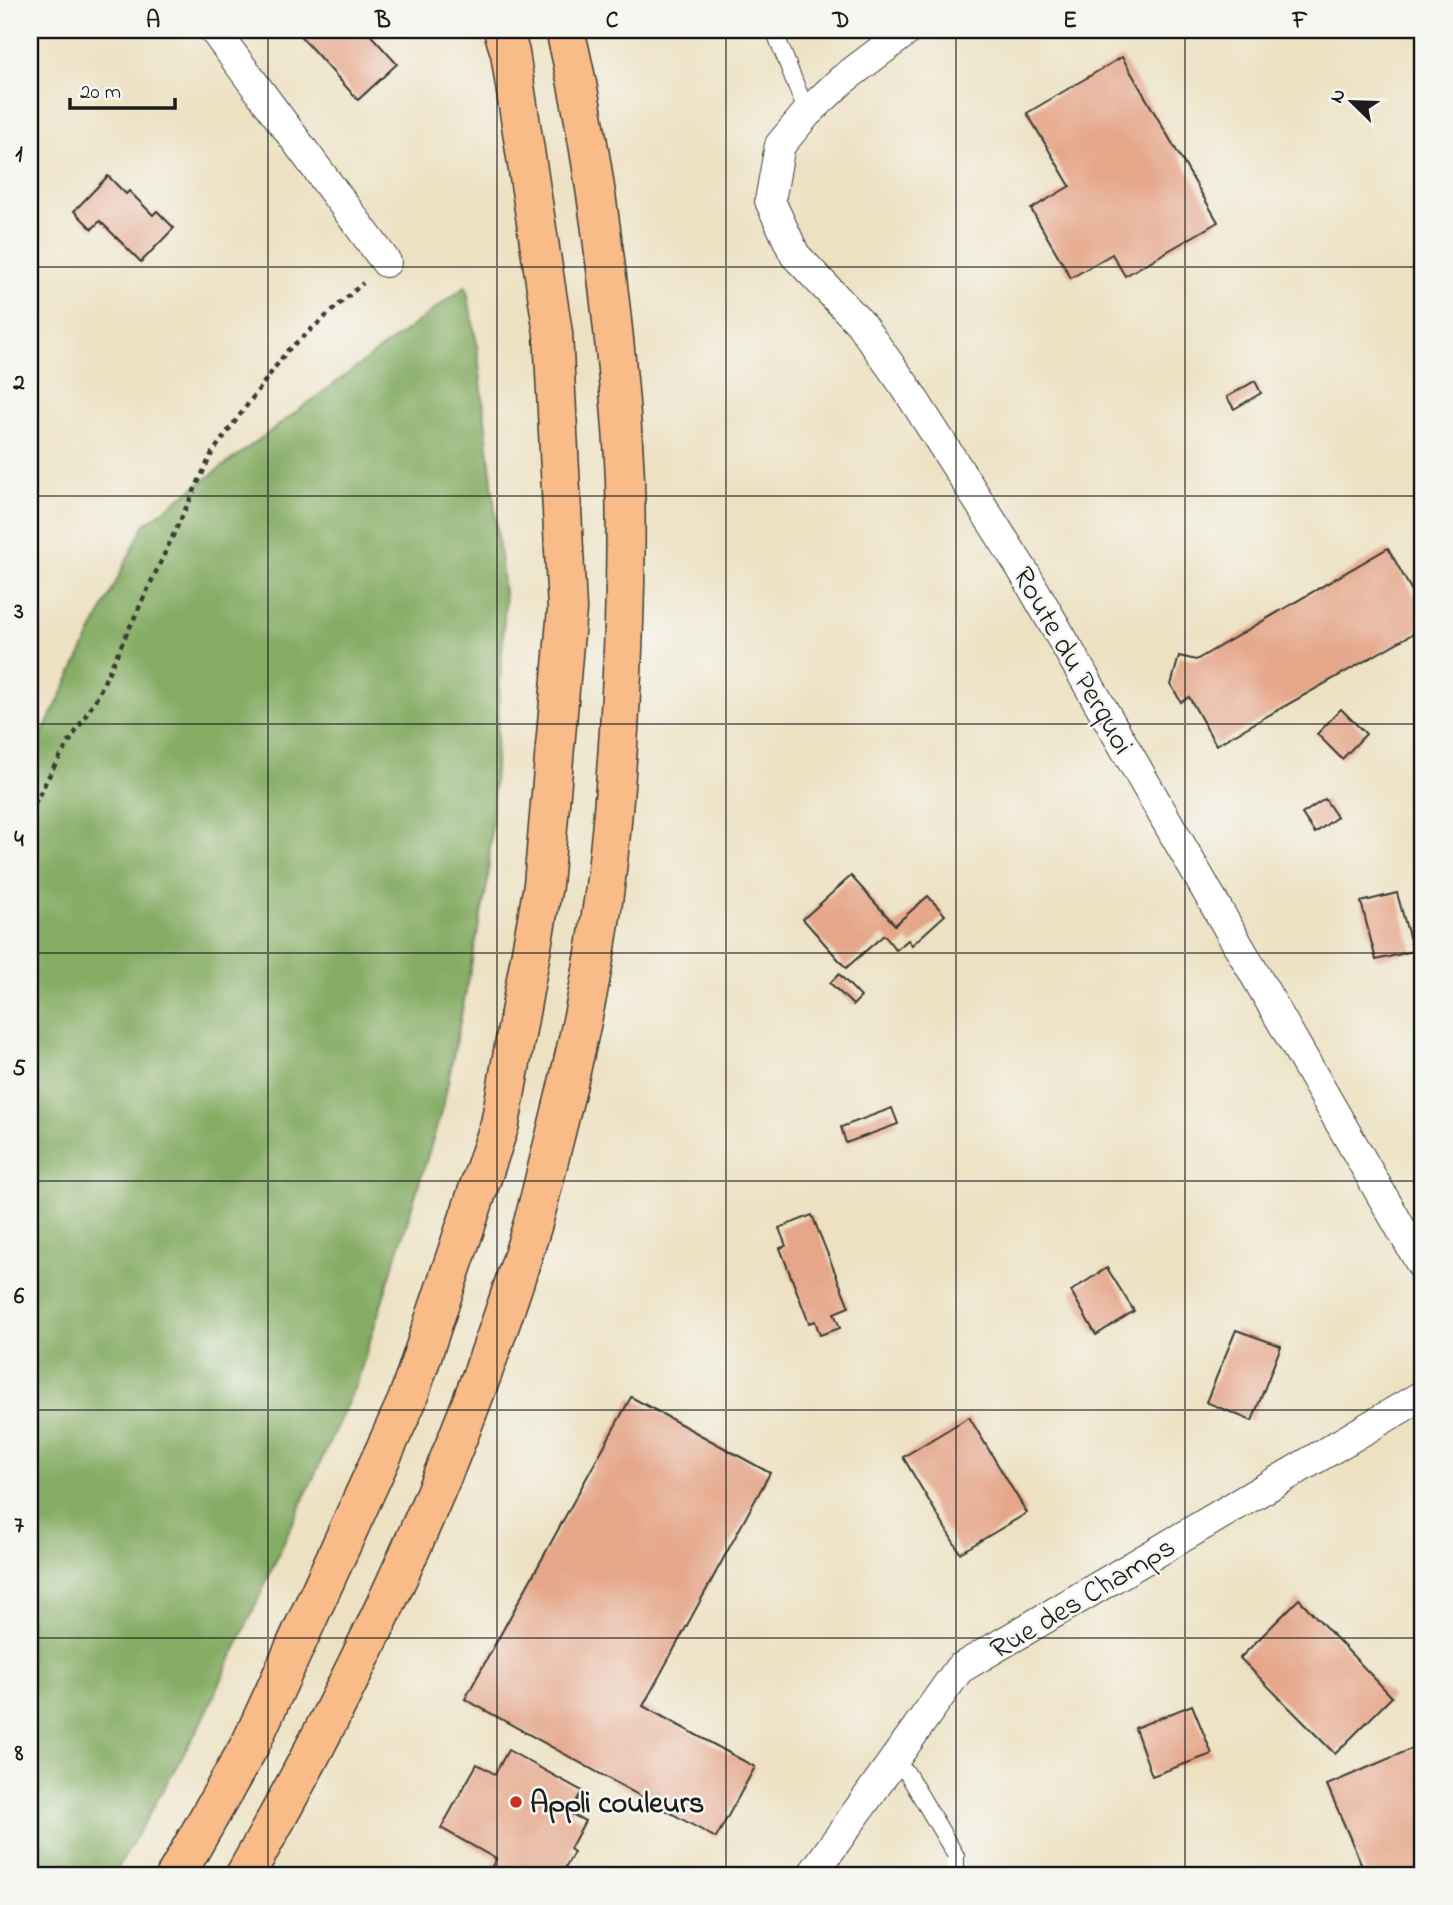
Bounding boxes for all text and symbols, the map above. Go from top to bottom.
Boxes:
text: A [146,5,160,38]
text: B [374,5,391,38]
text: C [606,5,619,38]
text: D [832,5,849,38]
text: E [1063,5,1077,38]
text: F [1292,5,1308,38]
scale bar [70,66,175,110]
north arrow [1316,66,1386,136]
text: 20 m [80,78,121,108]
text: N [1324,85,1354,108]
text: 1 [15,139,23,172]
text: 2 [12,367,25,400]
street label: Route du Perquoi [1000,559,1143,764]
text: 3 [13,596,24,629]
text: 4 [14,824,24,857]
text: 5 [12,1053,26,1086]
text: 6 [14,1281,25,1314]
text: 7 [14,1510,24,1543]
street label: Rue des Champs [982,1527,1185,1672]
text: 8 [14,1738,24,1771]
place label: Appli couleurs [530,1783,704,1827]
marker: Appli couleurs [508,1794,524,1810]

